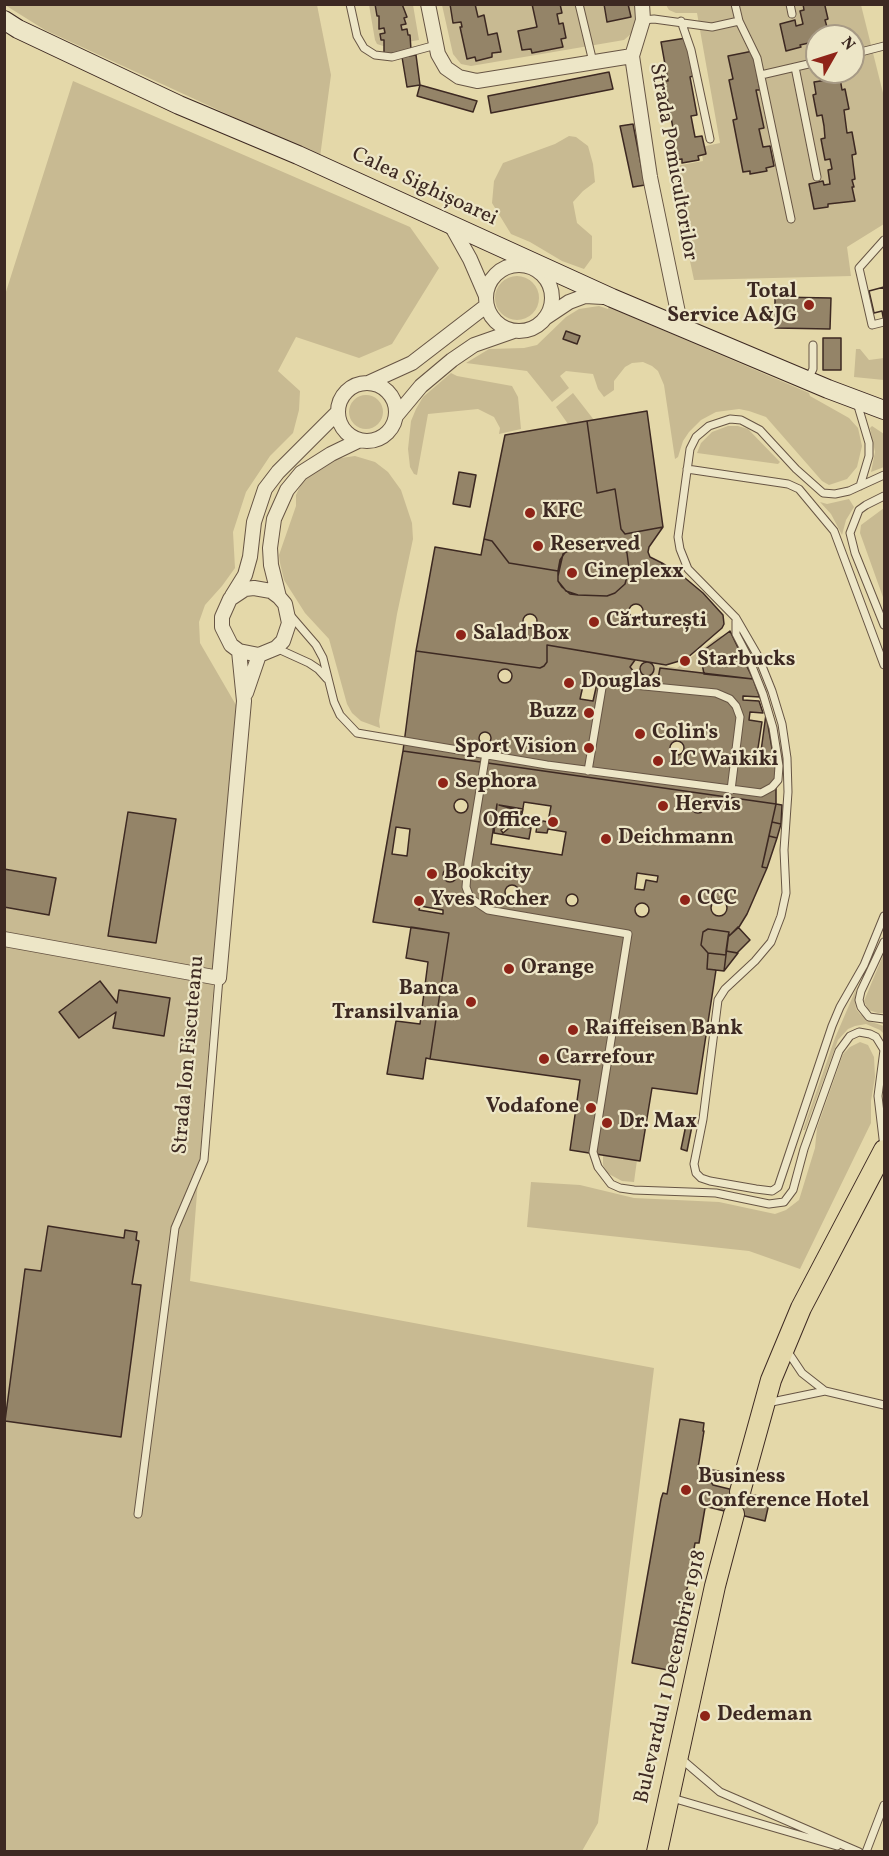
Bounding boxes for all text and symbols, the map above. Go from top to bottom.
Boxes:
north arrow [805,24,865,84]
text: N [835,32,860,55]
street label: Strada Pomicultorilor [642,61,702,263]
street label: Calea Sighișoarei [347,143,501,233]
place label: Total Service A&JG [667,280,797,330]
marker: Total Service A&JG [802,298,816,312]
place label: KFC [542,500,583,526]
marker: KFC [523,506,537,520]
place label: Reserved [550,533,640,559]
marker: Reserved [531,539,545,553]
place label: Cineplexx [584,560,684,586]
marker: Cineplexx [565,566,579,580]
place label: Cărturești [606,609,707,635]
marker: Cărturești [587,615,601,629]
place label: Salad Box [473,622,569,648]
marker: Salad Box [454,628,468,642]
place label: Starbucks [697,648,795,674]
marker: Starbucks [678,654,692,668]
place label: Douglas [581,670,661,696]
marker: Douglas [562,676,576,690]
place label: Buzz [529,700,577,726]
marker: Buzz [582,706,596,720]
place label: Colin's [652,721,718,747]
marker: Colin's [633,727,647,741]
place label: Sport Vision [455,735,577,761]
marker: Sport Vision [582,741,596,755]
place label: LC Waikiki [670,748,779,774]
marker: LC Waikiki [651,754,665,768]
place label: Sephora [455,770,537,796]
marker: Sephora [436,776,450,790]
place label: Hervis [675,793,741,819]
marker: Hervis [656,799,670,813]
place label: Office [483,809,541,835]
marker: Office [546,815,560,829]
place label: Deichmann [618,826,734,852]
marker: Deichmann [599,832,613,846]
place label: Bookcity [444,861,531,887]
marker: Bookcity [425,867,439,881]
place label: CCC [697,887,737,913]
place label: Yves Rocher [431,888,549,914]
marker: CCC [678,893,692,907]
marker: Yves Rocher [412,894,426,908]
street label: Strada Ion Fiscuteanu [169,954,211,1156]
place label: Orange [521,956,594,982]
marker: Orange [502,962,516,976]
place label: Banca Transilvania [332,977,459,1027]
marker: Banca Transilvania [464,995,478,1009]
place label: Raiffeisen Bank [585,1017,743,1043]
marker: Raiffeisen Bank [566,1023,580,1037]
place label: Carrefour [556,1046,655,1072]
marker: Carrefour [537,1052,551,1066]
place label: Vodafone [486,1095,579,1121]
marker: Vodafone [584,1101,598,1115]
place label: Dr. Max [619,1110,697,1136]
marker: Dr. Max [600,1116,614,1130]
place label: Business Conference Hotel [698,1465,869,1515]
marker: Business Conference Hotel [679,1483,693,1497]
street label: Bulevardul 1 Decembrie 1918 [631,1548,713,1806]
place label: Dedeman [717,1703,812,1729]
marker: Dedeman [698,1709,712,1723]

